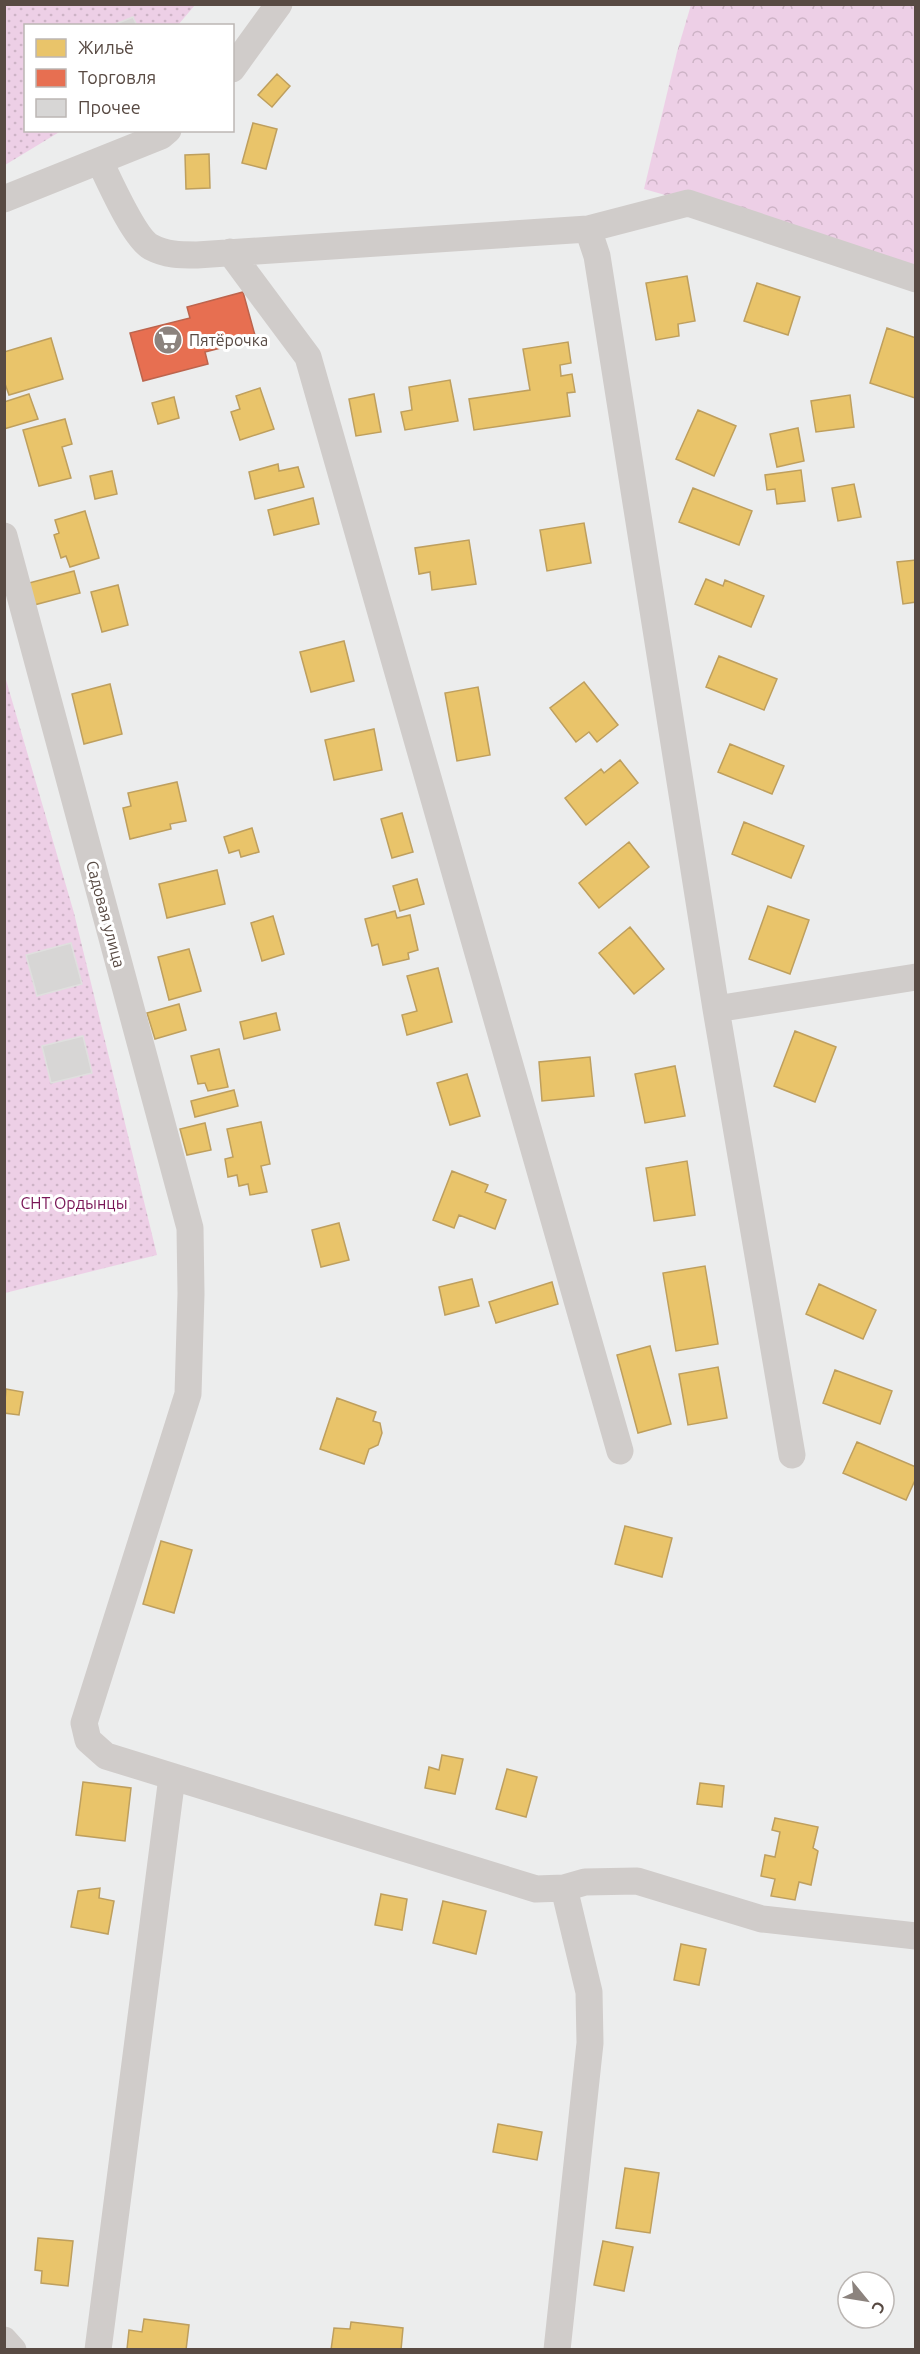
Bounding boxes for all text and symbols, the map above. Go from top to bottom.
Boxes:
legend [24,24,234,132]
text: Жильё [78,37,134,57]
text: Торговля [78,67,156,87]
text: Прочее [78,97,141,117]
supermarket icon: Пятёрочка [152,324,184,356]
place label: Пятёрочка [189,331,268,349]
street label: Садовая улица [83,859,129,969]
park label: СНТ Ордынцы [20,1194,128,1212]
north arrow [836,2270,896,2330]
text: С [869,2299,889,2316]

